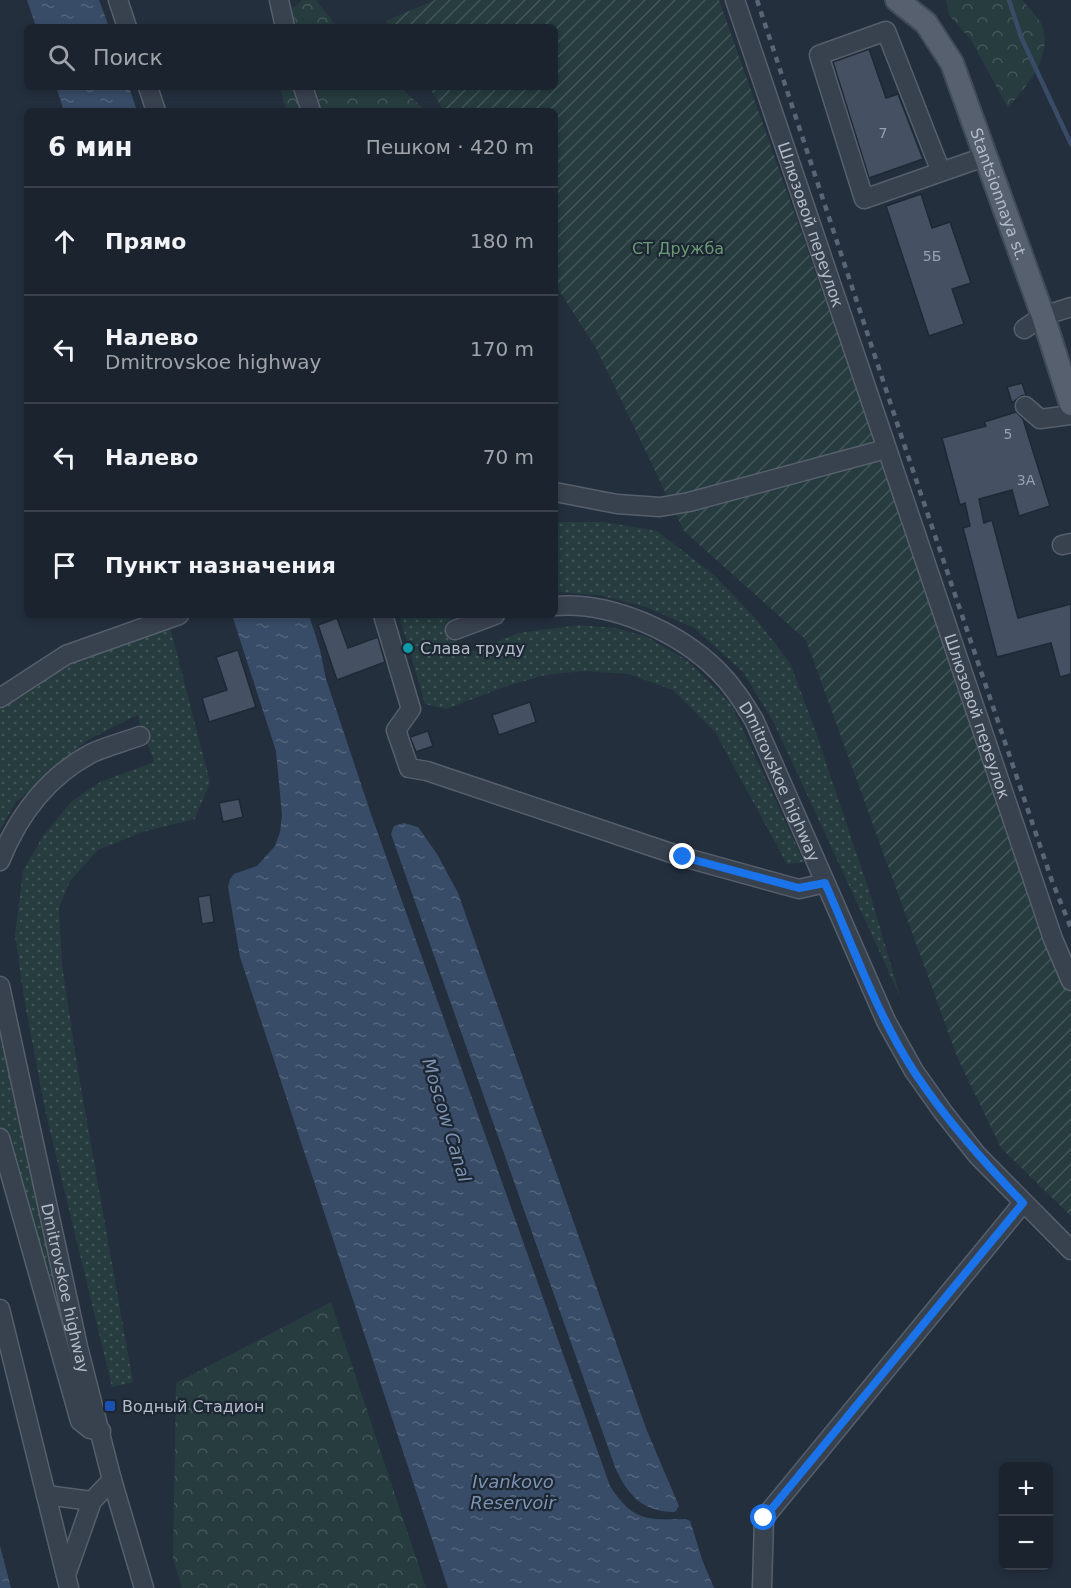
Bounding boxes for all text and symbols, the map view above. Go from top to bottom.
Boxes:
search box [24,24,558,90]
icon: search [45,41,78,74]
text: Поиск [93,45,163,70]
house number: 7 [879,125,887,141]
street label: Stantsionnaya st. [967,125,1032,263]
text: 6 мин [48,132,133,162]
text: Пешком · 420 m [366,135,534,159]
street label: Шлюзовой переулок [774,139,848,310]
icon: ahead [48,225,81,258]
text: Прямо [105,229,186,254]
text: 180 m [470,229,534,253]
park label: СТ Дружба [632,239,724,258]
house number: 5Б [923,248,941,264]
text: Налево [105,325,198,350]
icon: left [48,333,81,366]
text: 170 m [470,337,534,361]
text: Dmitrovskoe highway [105,350,321,374]
house number: 5 [1004,426,1012,442]
icon: left [48,441,81,474]
text: Налево [105,445,198,470]
text: 70 m [483,445,534,469]
house number: 3А [1017,472,1036,488]
icon: arrive [48,549,81,582]
text: Пункт назначения [105,553,336,578]
street label: Шлюзовой переулок [941,631,1014,802]
place label: Слава труду [420,639,525,658]
marker: Слава труду [401,641,415,655]
street label: Dmitrovskoe highway [735,698,824,864]
route end [669,843,695,869]
water label: Moscow Canal [418,1056,476,1184]
street label: Dmitrovskoe highway [38,1201,94,1375]
place label: Водный Стадион [122,1397,264,1416]
marker: Водный Стадион [103,1399,117,1413]
map controls [999,1462,1053,1570]
button: + [999,1462,1053,1516]
water label: Ivankovo Reservoir [470,1471,557,1513]
route start [750,1504,776,1530]
button: − [999,1516,1053,1570]

